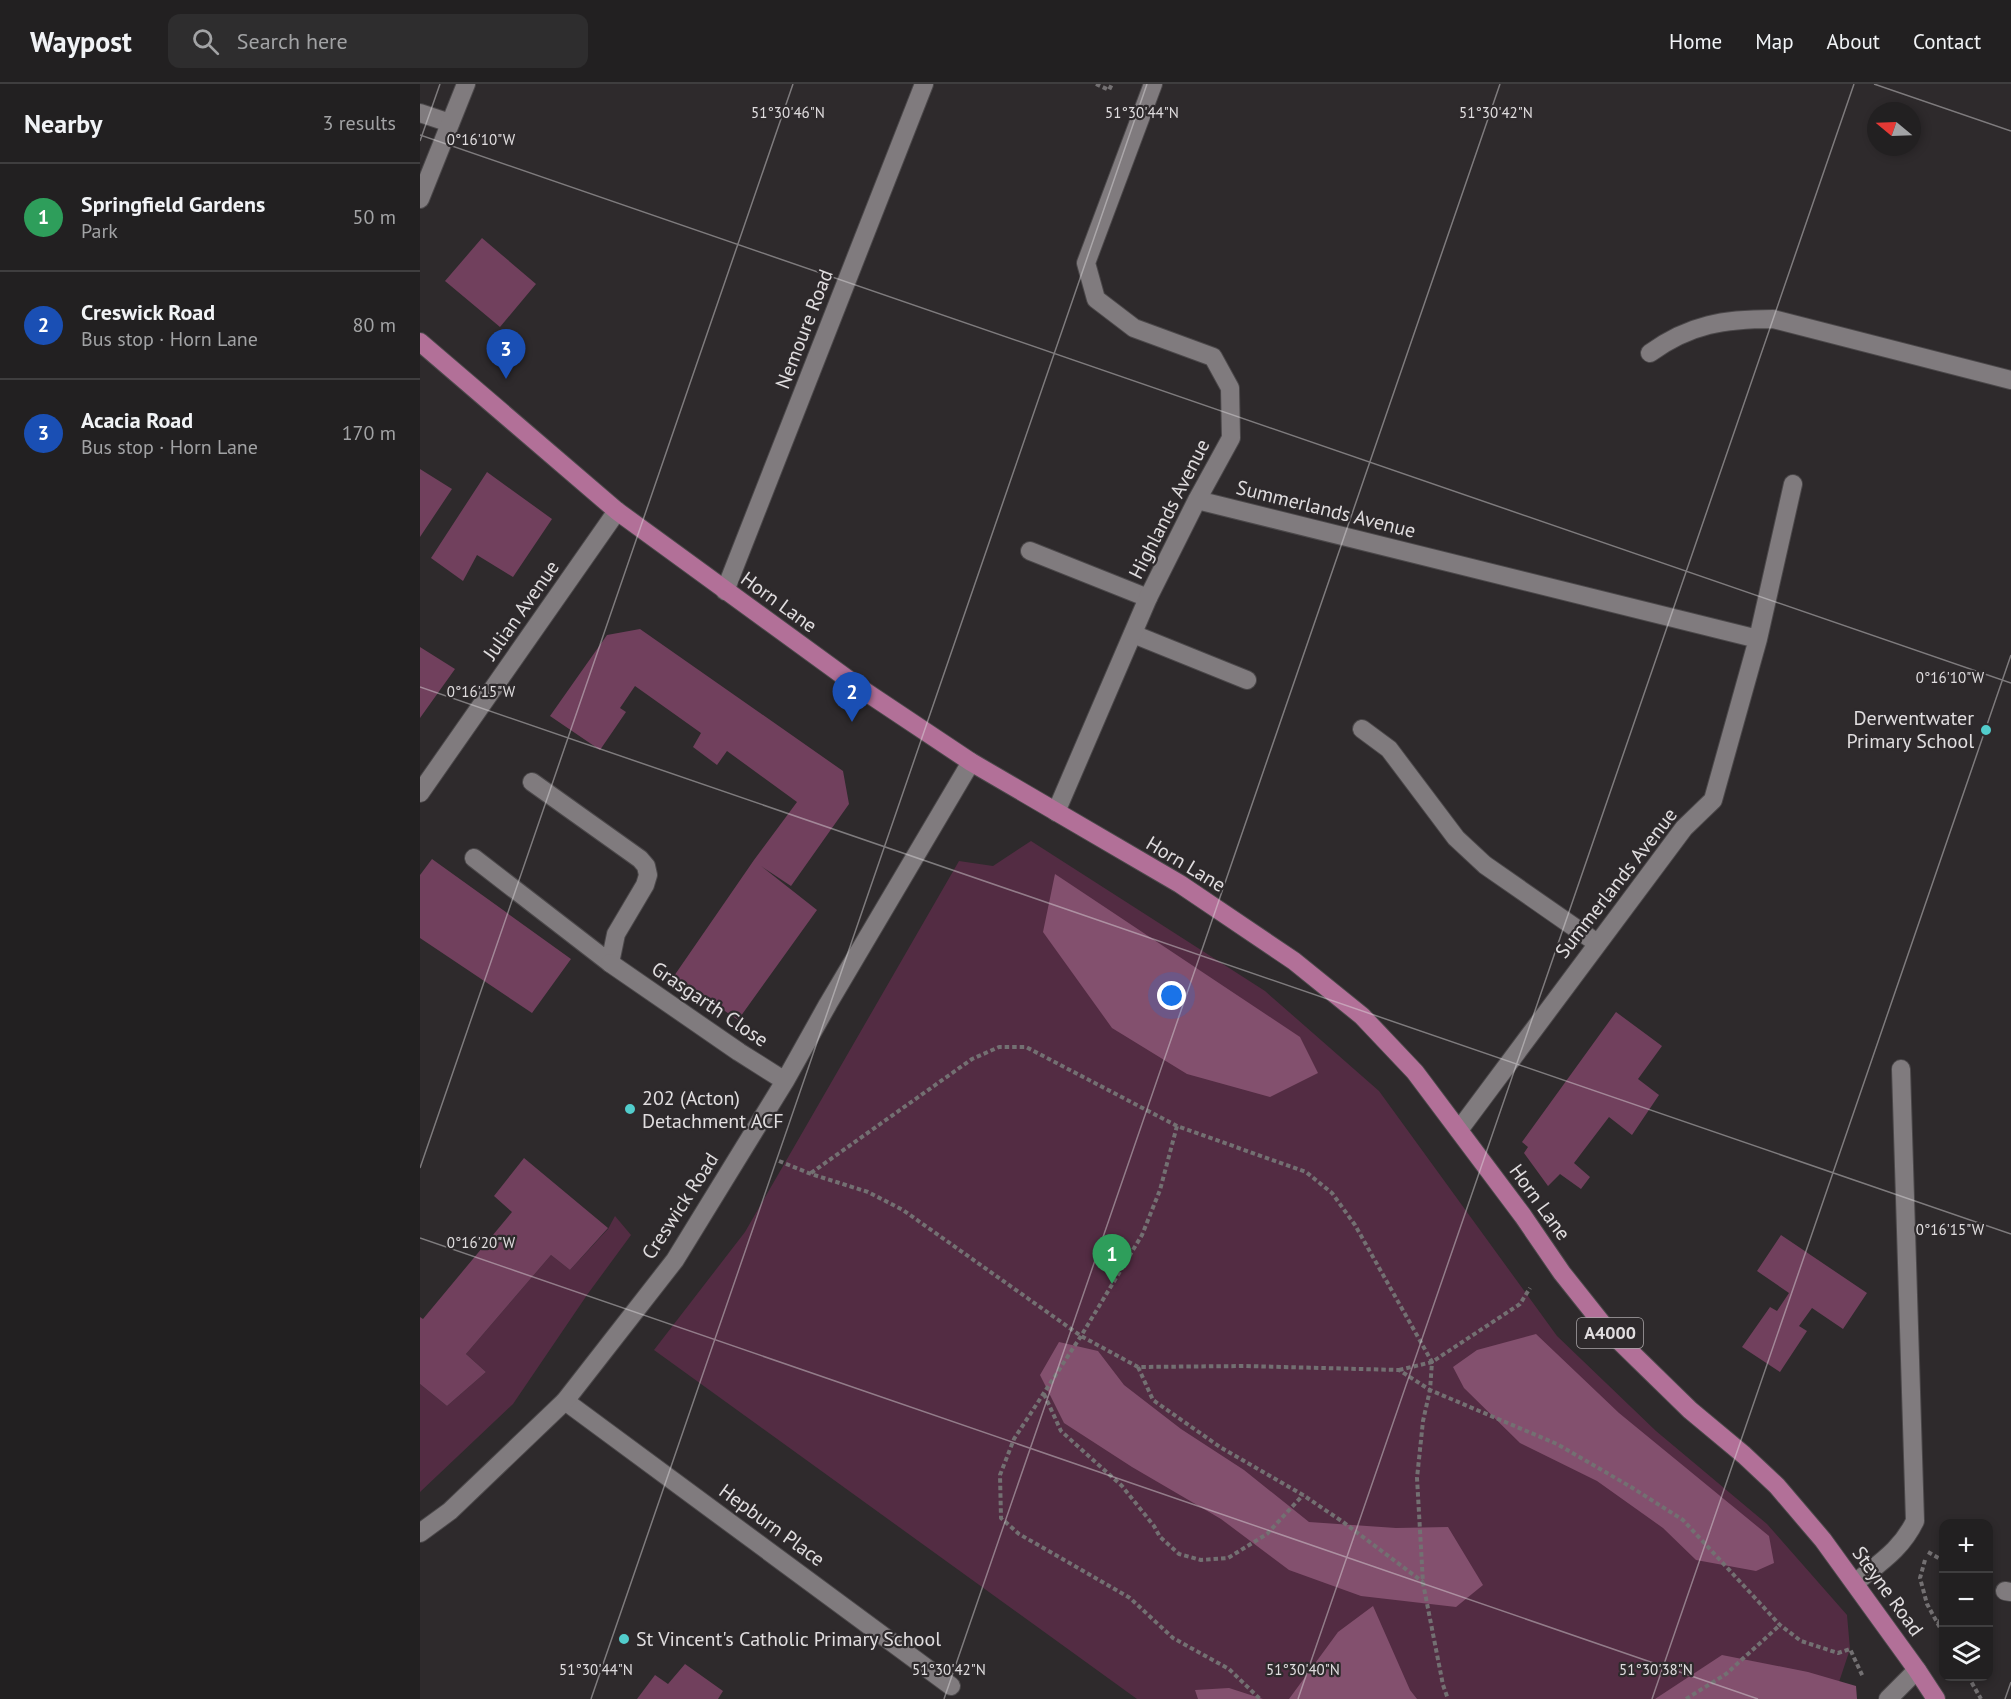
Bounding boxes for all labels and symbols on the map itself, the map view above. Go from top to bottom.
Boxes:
north arrow [1867,102,1921,156]
text: 51°30'46"N [751,103,825,122]
text: 51°30'44"N [1105,103,1179,122]
text: 51°30'42"N [1459,103,1533,122]
text: 0°16'10"W [447,130,516,149]
street label: Nemoure Road [769,266,839,392]
pin: 3 [486,330,526,379]
street label: Highlands Avenue [1123,435,1215,583]
street label: Summerlands Avenue [1234,474,1418,544]
street label: Julian Avenue [477,555,565,666]
street label: Horn Lane [736,566,822,638]
text: 0°16'10"W [1916,668,1985,687]
pin: 2 [832,672,872,722]
text: 0°16'15"W [447,682,516,701]
place label: Derwentwater Primary School [1847,705,1974,754]
marker: Derwentwater Primary School [1979,723,1993,737]
street label: Summerlands Avenue [1549,803,1683,963]
street label: Horn Lane [1142,830,1230,898]
street label: Grasgarth Close [647,955,773,1053]
your location [1157,981,1186,1010]
place label: 202 (Acton) Detachment ACF [642,1085,784,1134]
marker: 202 (Acton) Detachment ACF [623,1102,637,1116]
street label: Creswick Road [636,1148,724,1264]
street label: Horn Lane [1504,1159,1576,1245]
text: 0°16'15"W [1916,1220,1985,1239]
text: 0°16'20"W [447,1233,516,1252]
pin: 1 [1092,1234,1132,1284]
road number: A4000 [1577,1318,1643,1348]
street label: Hepburn Place [714,1478,830,1572]
street label: Steyne Road [1847,1541,1929,1641]
place label: St Vincent's Catholic Primary School [636,1626,941,1652]
marker: St Vincent's Catholic Primary School [617,1632,631,1646]
text: 51°30'44"N [559,1660,633,1679]
text: 51°30'42"N [912,1660,986,1679]
text: 51°30'40"N [1266,1660,1340,1679]
text: 51°30'38"N [1619,1660,1693,1679]

